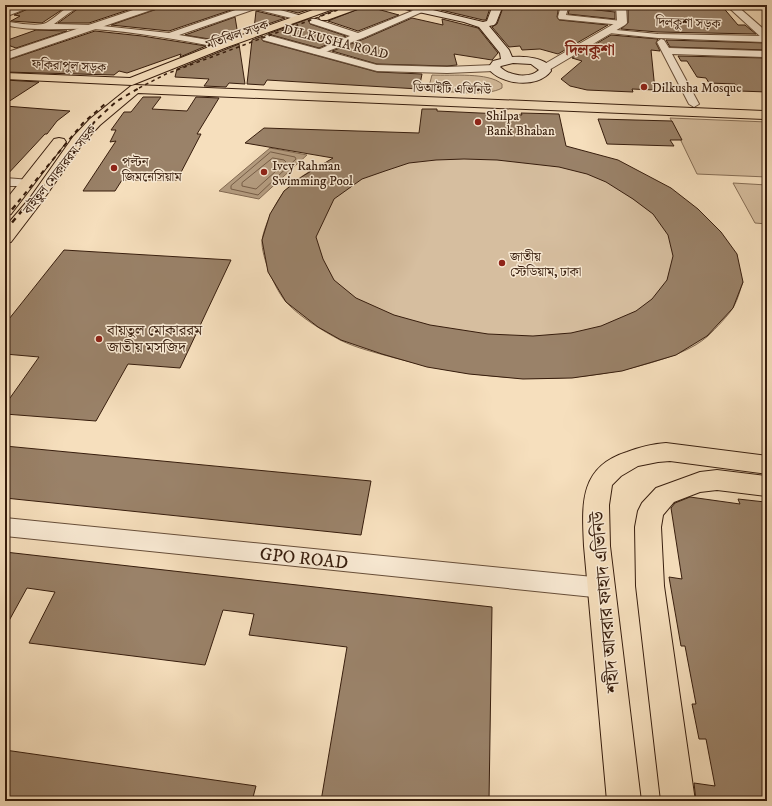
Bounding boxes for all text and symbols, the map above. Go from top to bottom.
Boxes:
street label: দিলকুশা সড়ক [654,14,722,32]
street label: মতিঝিল সড়ক [203,16,272,53]
street label: DILKUSHA ROAD [282,21,390,63]
district label: দিলকুশা [564,40,615,60]
street label: ফকিরাপুল সড়ক [30,56,107,76]
street label: ডিআইটি এভিনিউ [411,79,492,98]
place label: Dilkusha Mosque [652,80,742,96]
marker: Dilkusha Mosque [639,82,649,92]
place label: Shilpa Bank Bhaban [486,108,555,139]
marker: Shilpa Bank Bhaban [473,117,483,127]
street label: বাইতুল মোকাররম সড়ক [19,121,100,218]
place label: পল্টন জিমনেসিয়াম [121,154,182,185]
place label: Ivey Rahman Swimming Pool [272,158,353,189]
marker: পল্টন জিমনেসিয়াম [109,163,119,173]
marker: Ivey Rahman Swimming Pool [259,167,269,177]
place label: জাতীয় স্টেডিয়াম, ঢাকা [509,249,581,280]
marker: জাতীয় স্টেডিয়াম, ঢাকা [497,258,507,268]
place label: বায়তুল মোকাররম জাতীয় মসজিদ [106,321,203,357]
marker: বায়তুল মোকাররম জাতীয় মসজিদ [94,334,104,344]
street label: শহীদ আবরার ফাহাদ এভিনিউ [586,509,625,695]
street label: GPO ROAD [259,543,349,575]

